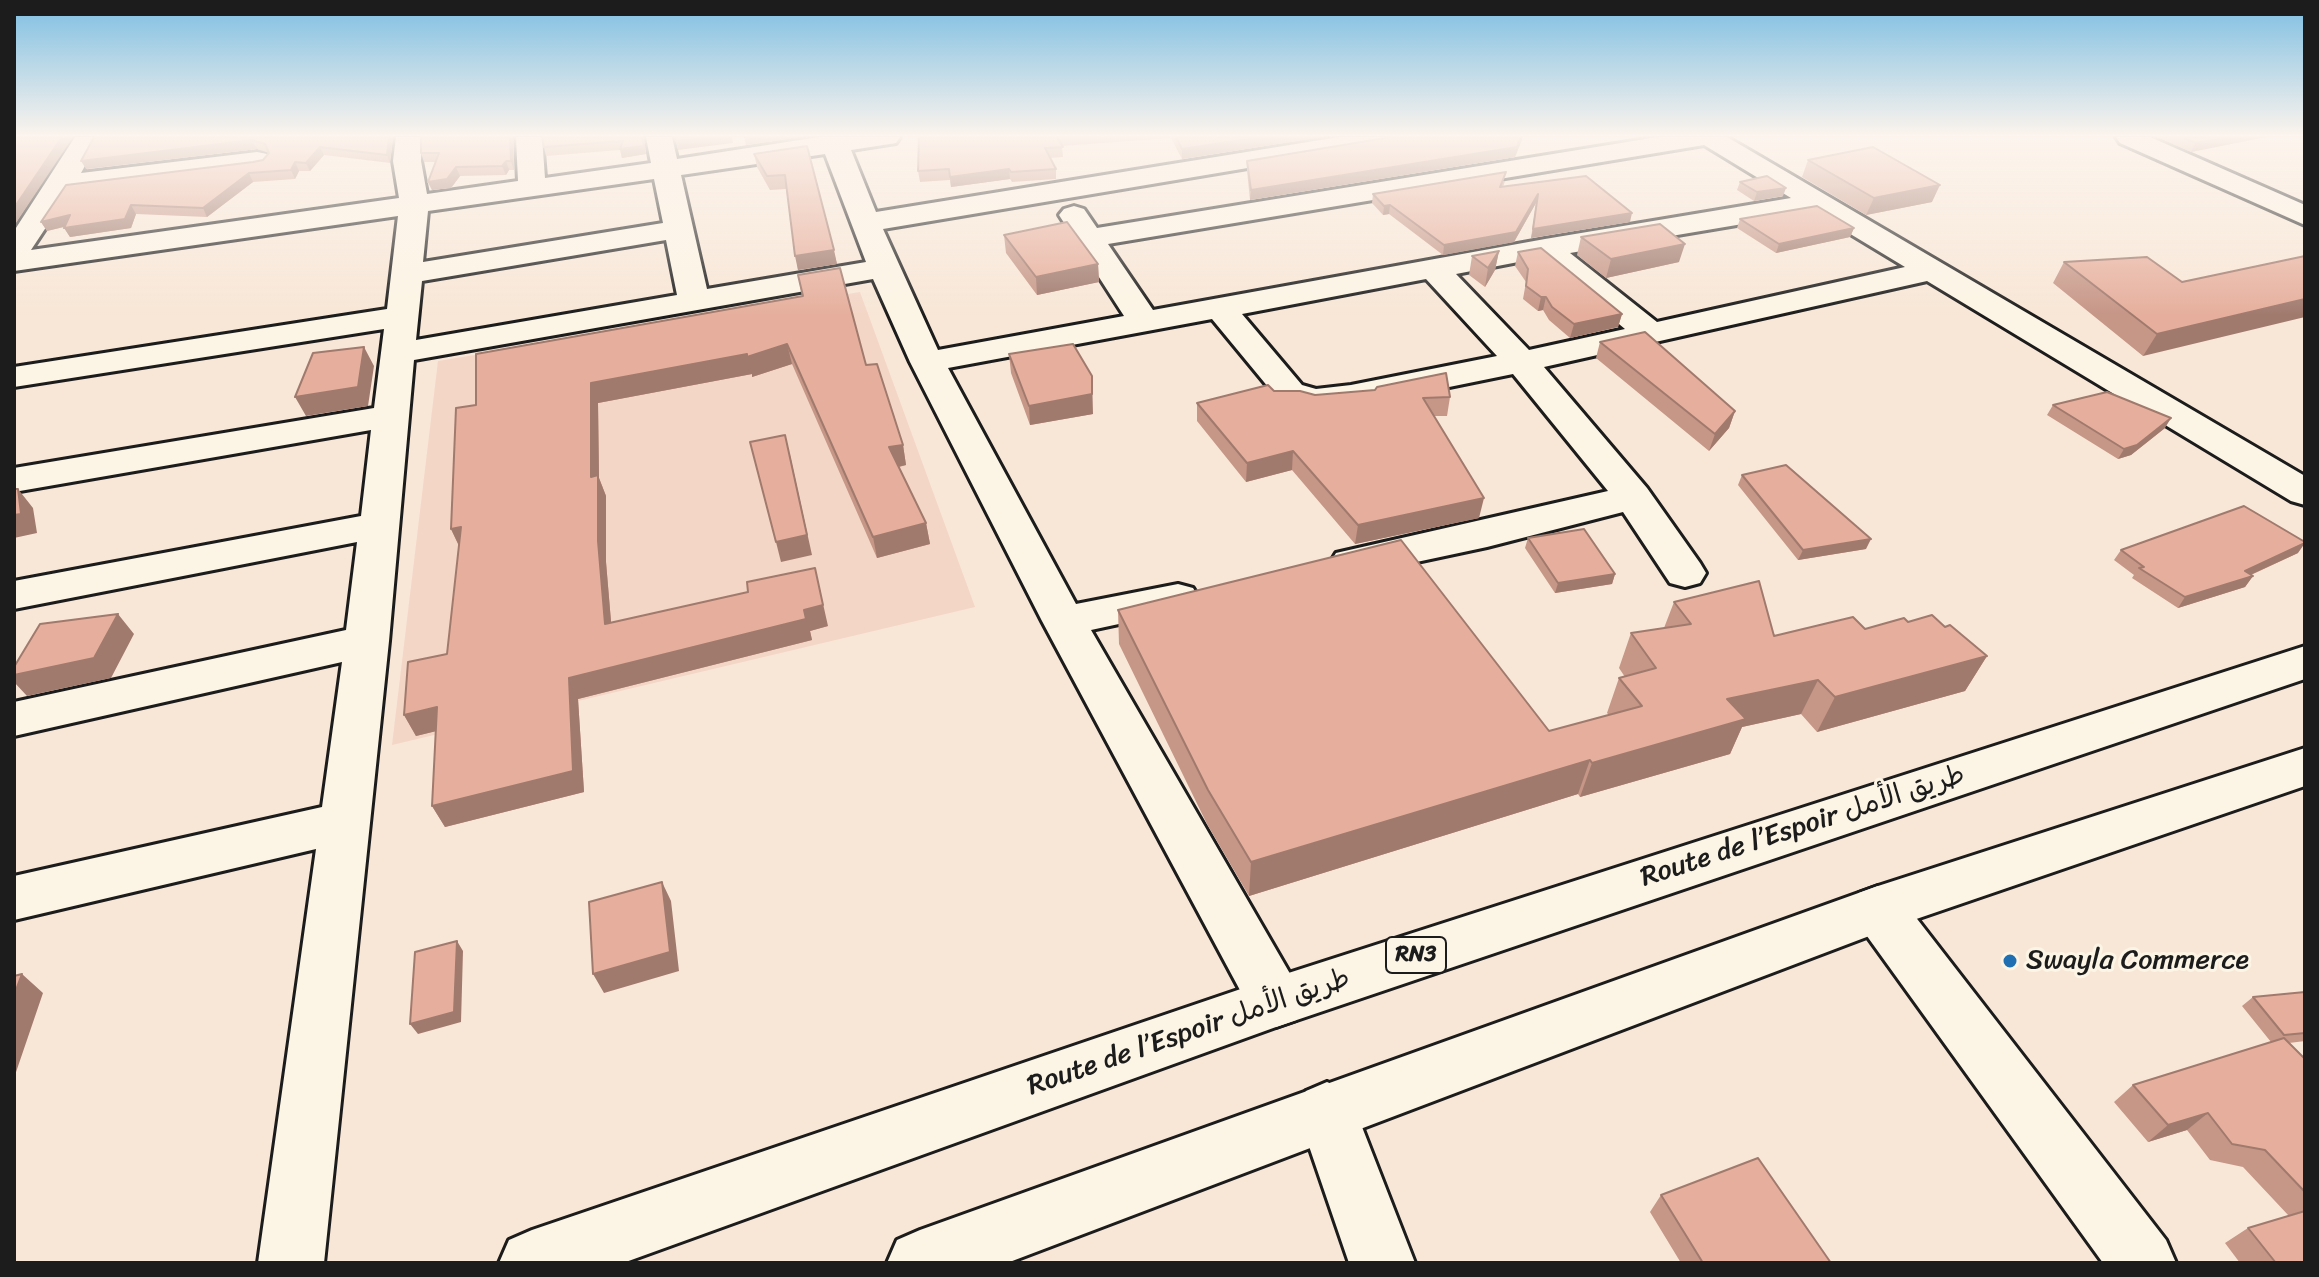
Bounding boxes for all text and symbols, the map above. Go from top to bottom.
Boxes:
street label: Route de l’Espoir طريق الأمل [1637,759,1969,895]
road number: RN3 [1386,937,1446,973]
place label: Swayla Commerce [2026,944,2249,978]
marker: Swayla Commerce [2001,952,2019,970]
street label: Route de l’Espoir طريق الأمل [1023,962,1355,1104]

